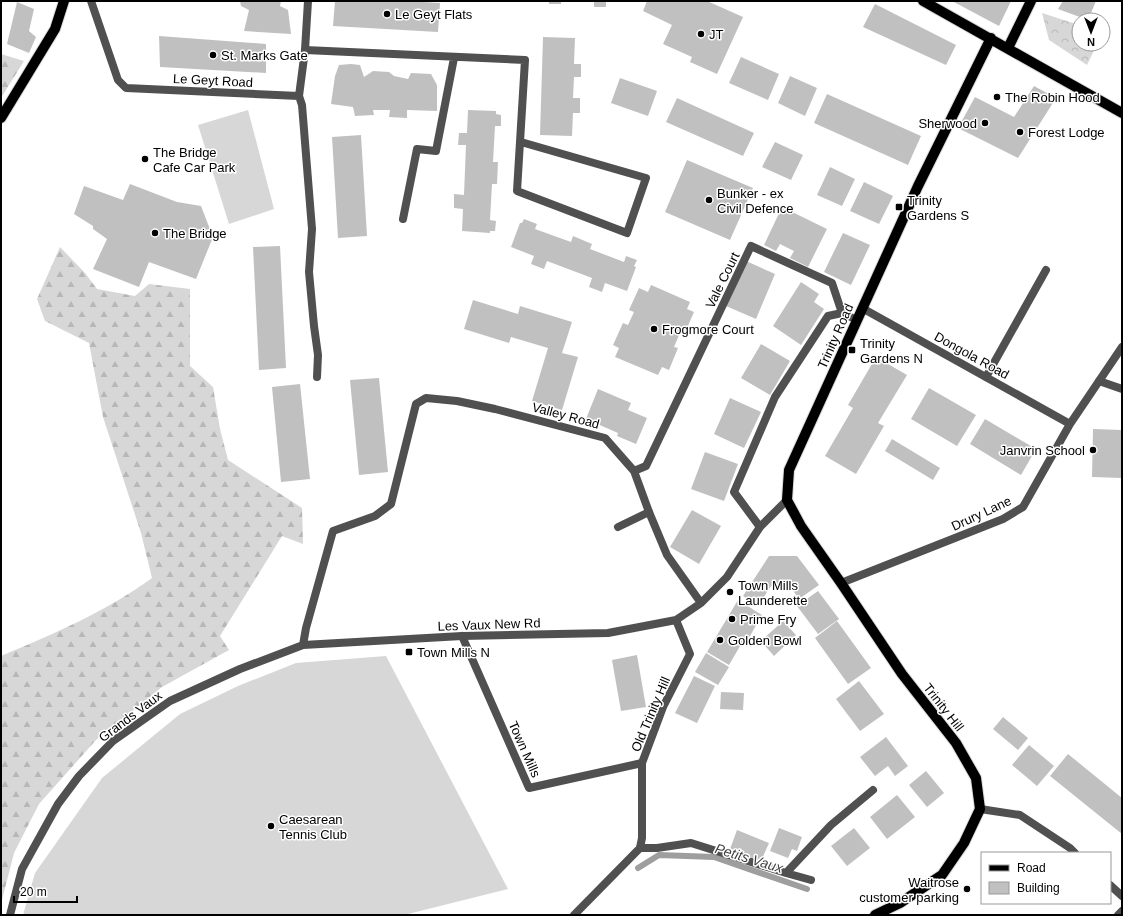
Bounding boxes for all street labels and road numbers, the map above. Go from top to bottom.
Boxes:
street label: Le Geyt Road [173,71,253,90]
street label: Vale Court [702,249,743,311]
street label: Trinity Road [814,301,856,371]
street label: Dongola Road [932,329,1012,382]
street label: Valley Road [531,399,601,432]
street label: Drury Lane [949,493,1014,534]
street label: Les Vaux New Rd [437,615,541,634]
street label: Old Trinity Hill [628,674,673,754]
street label: Trinity Hill [920,680,967,734]
street label: Grands Vaux [96,688,165,745]
street label: Town Mills [505,719,544,780]

